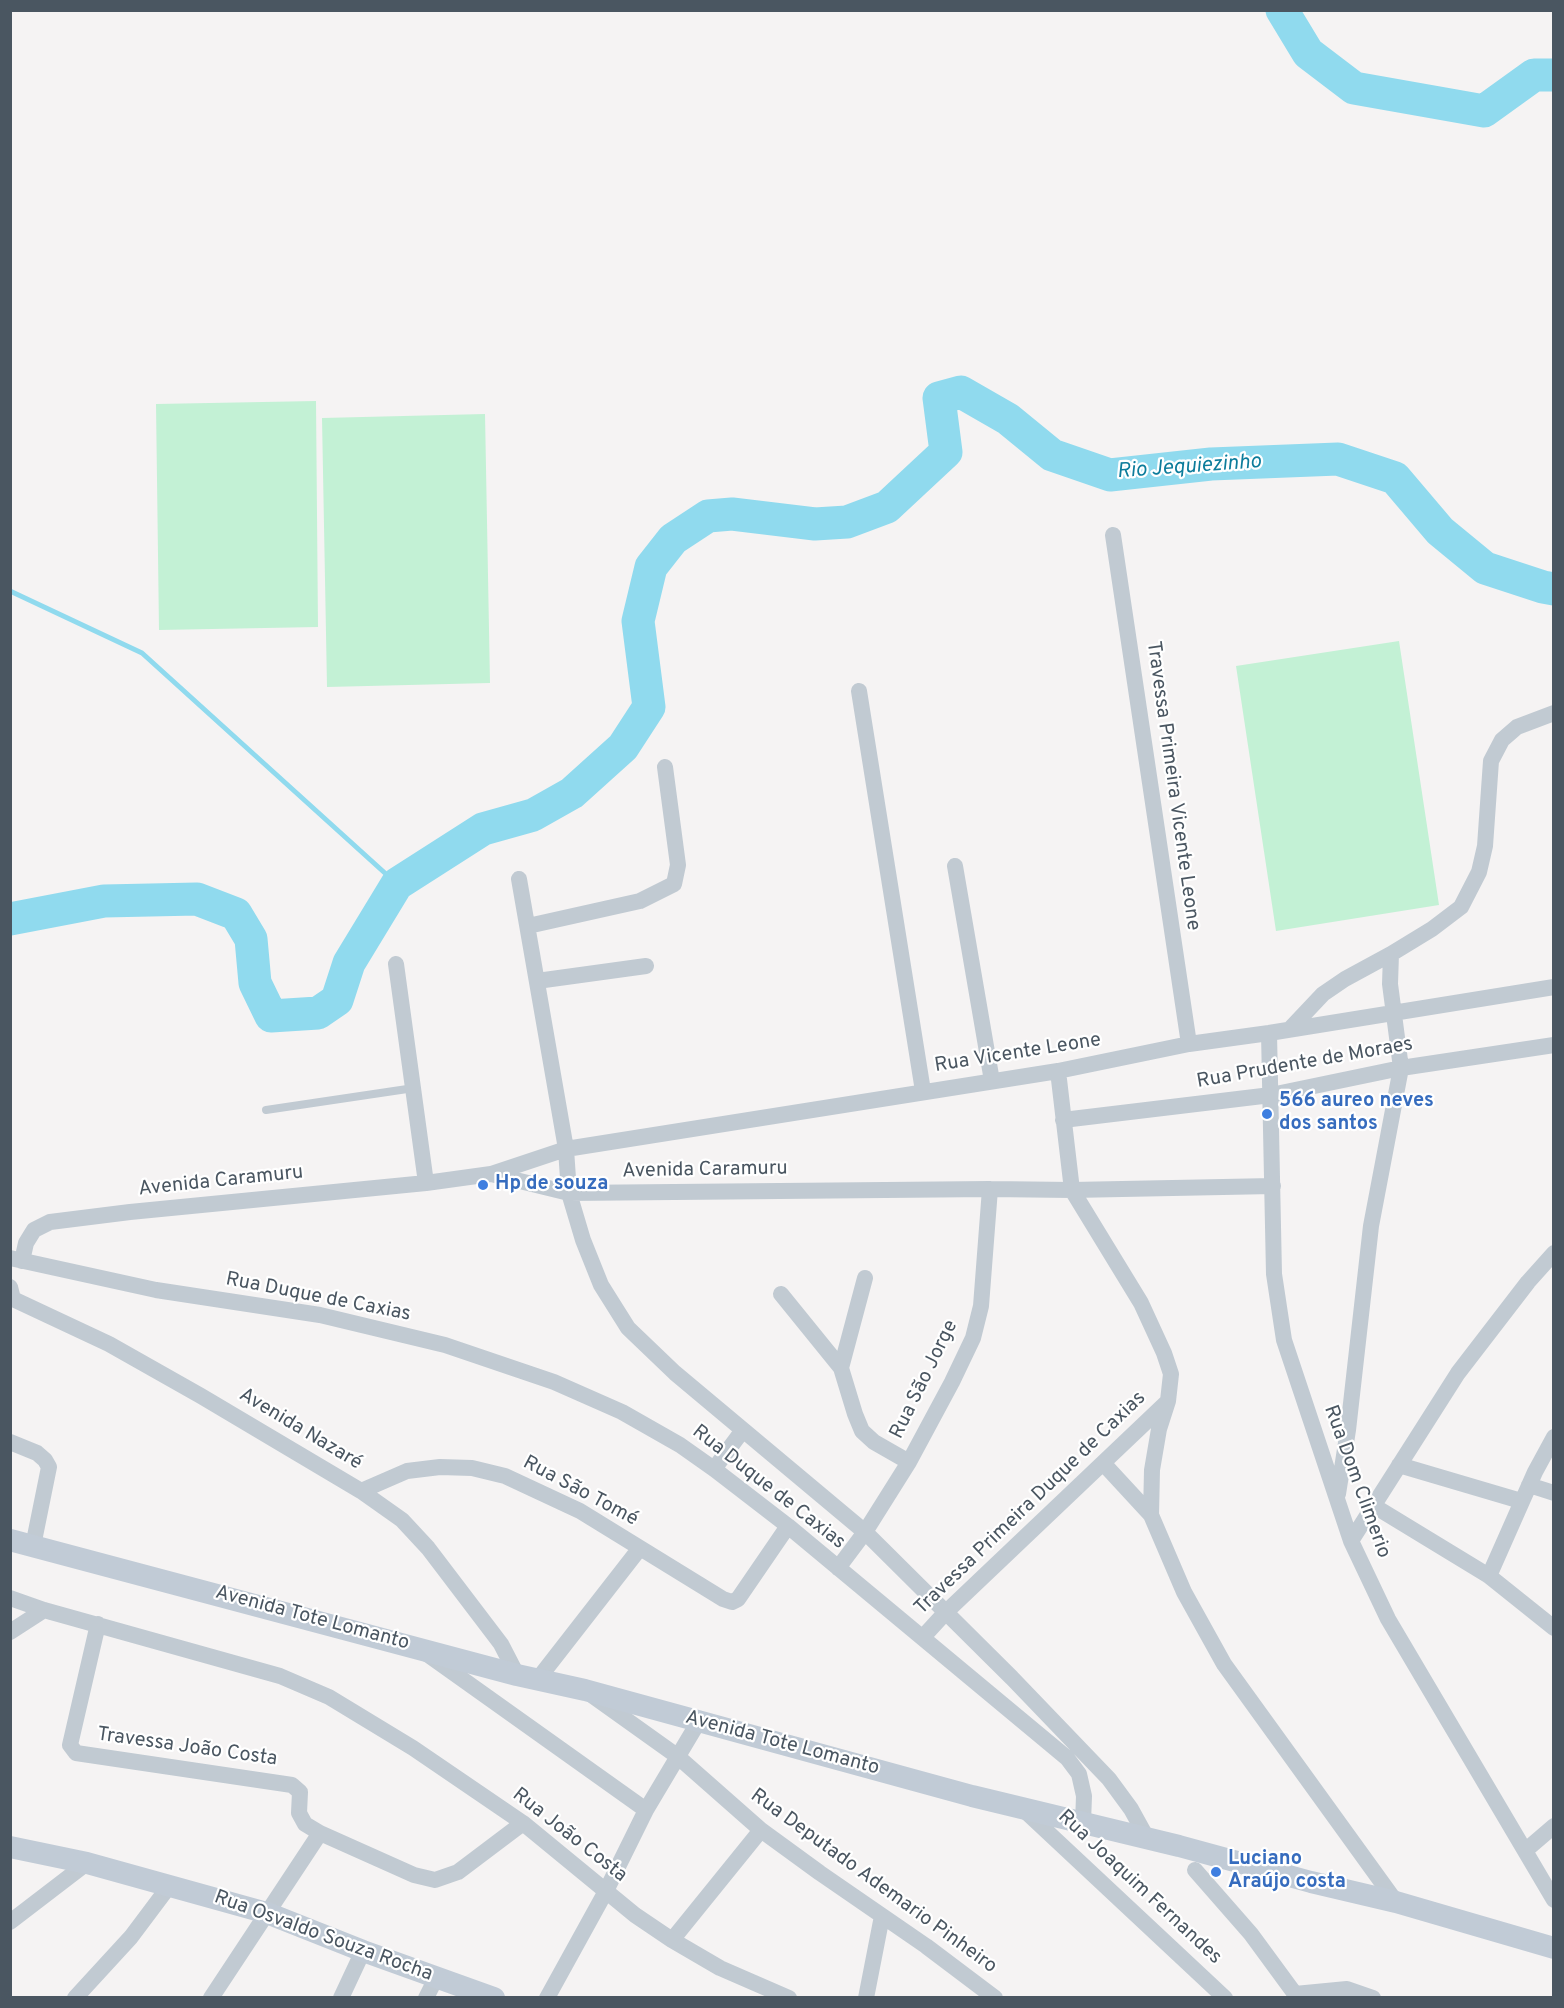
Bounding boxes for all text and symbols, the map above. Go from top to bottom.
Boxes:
water label: Rio Jequiezinho [1116,450,1262,486]
street label: Travessa Primeira Vicente Leone [1140,640,1204,932]
street label: Rua Vicente Leone [933,1029,1103,1079]
street label: Rua Prudente de Moraes [1195,1033,1415,1095]
place label: 566 aureo neves dos santos [1279,1090,1434,1137]
marker: 566 aureo neves dos santos [1260,1107,1274,1121]
street label: Avenida Caramuru [622,1158,788,1184]
street label: Avenida Caramuru [137,1161,305,1203]
place label: Hp de souza [495,1173,608,1197]
marker: Hp de souza [476,1178,490,1192]
street label: Rua Duque de Caxias [223,1268,413,1328]
street label: Rua São Jorge [886,1317,964,1443]
street label: Avenida Nazaré [234,1384,366,1476]
street label: Travessa Primeira Duque de Caxias [911,1387,1151,1621]
street label: Rua Dom Climerio [1317,1402,1395,1562]
street label: Rua Duque de Caxias [687,1421,849,1555]
street label: Rua São Tomé [518,1452,642,1532]
street label: Avenida Tote Lomanto [212,1582,412,1656]
street label: Avenida Tote Lomanto [682,1707,882,1781]
street label: Travessa João Costa [95,1723,279,1773]
street label: Rua João Costa [507,1784,631,1888]
street label: Rua Deputado Ademario Pinheiro [745,1785,1001,1979]
street label: Rua Joaquim Fernandes [1052,1806,1226,1970]
place label: Luciano Araújo costa [1228,1848,1346,1895]
marker: Luciano Araújo costa [1209,1865,1223,1879]
street label: Rua Osvaldo Souza Rocha [210,1886,436,1988]

